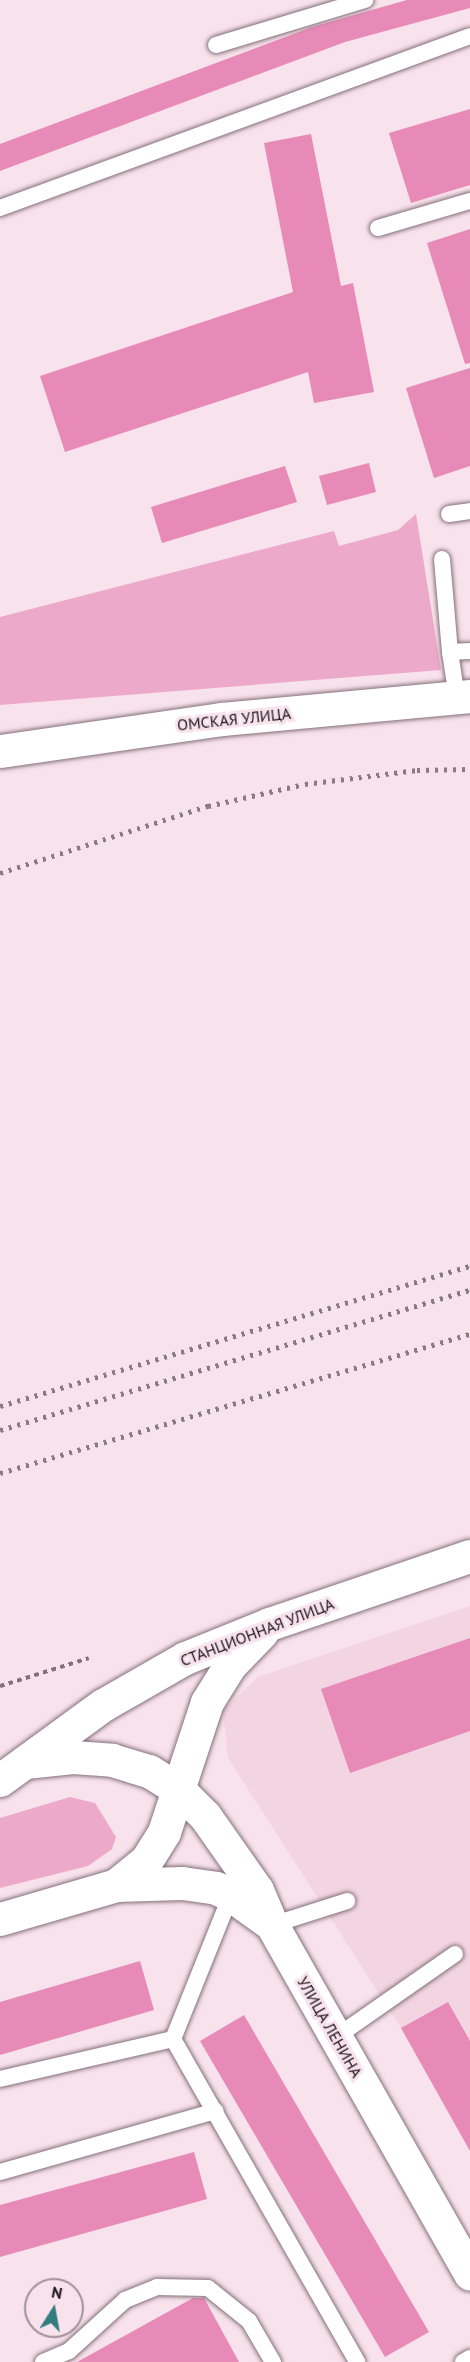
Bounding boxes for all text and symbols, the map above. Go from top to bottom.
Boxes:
street label: ОМСКАЯ УЛИЦА [176,703,292,735]
street label: СТАНЦИОННАЯ УЛИЦА [177,1594,337,1670]
street label: УЛИЦА ЛЕНИНА [293,1973,367,2081]
north arrow [24,2278,84,2338]
text: N [50,2281,64,2303]

